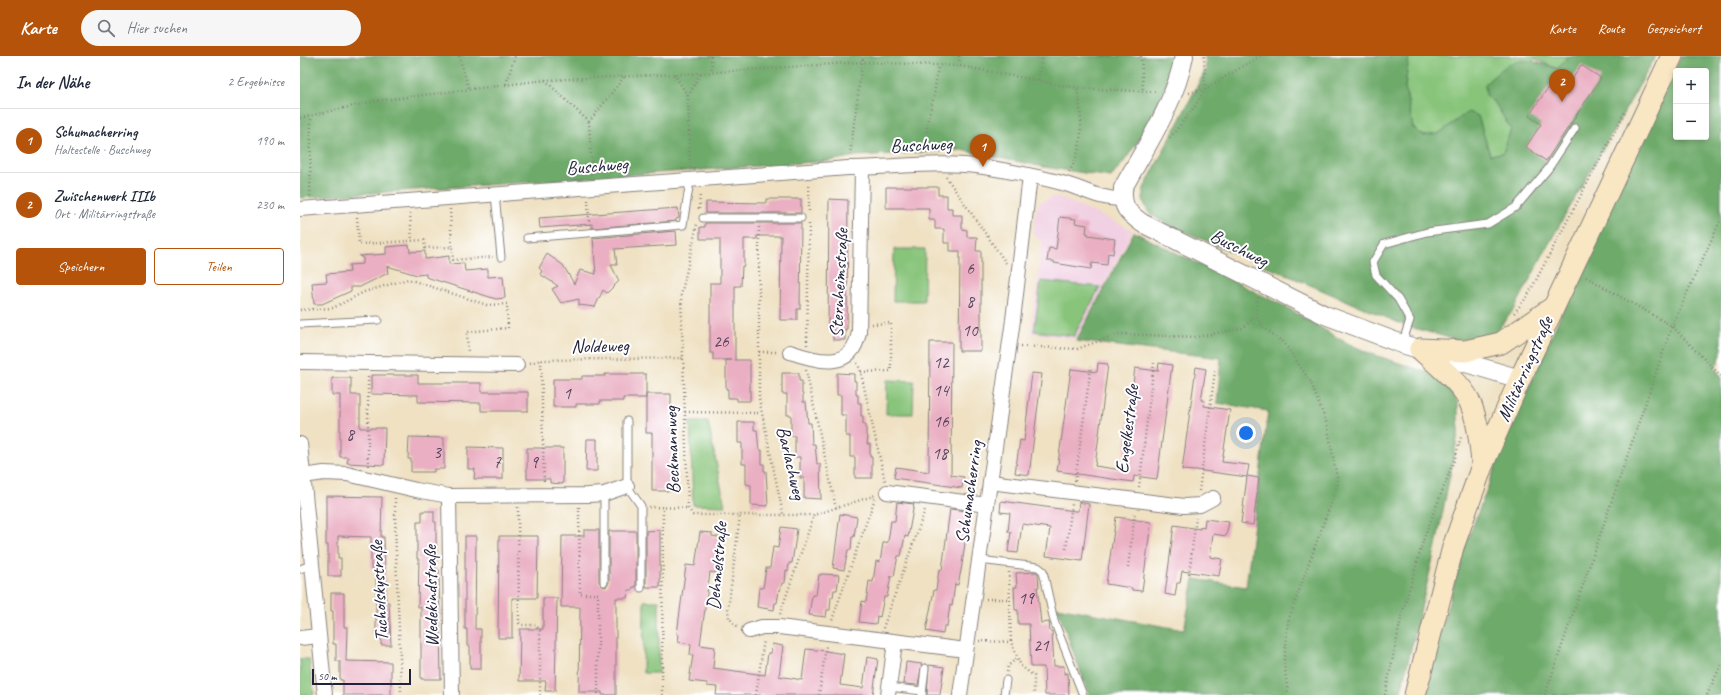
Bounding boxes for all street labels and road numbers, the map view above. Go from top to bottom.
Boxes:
street label: Buschweg [890,132,953,158]
street label: Buschweg [566,152,630,180]
street label: Buschweg [1206,223,1273,273]
street label: Sternheimstraße [824,226,854,338]
street label: Militärringstraße [1491,311,1560,425]
street label: Noldeweg [571,333,630,359]
street label: Engelkestraße [1110,382,1145,475]
street label: Beckmannweg [658,404,686,494]
street label: Barlachweg [771,424,811,503]
street label: Schumacherring [950,438,988,545]
street label: Dehmelstraße [701,519,733,611]
street label: Tucholskystraße [364,538,394,642]
street label: Wedekindstraße [418,543,444,647]

